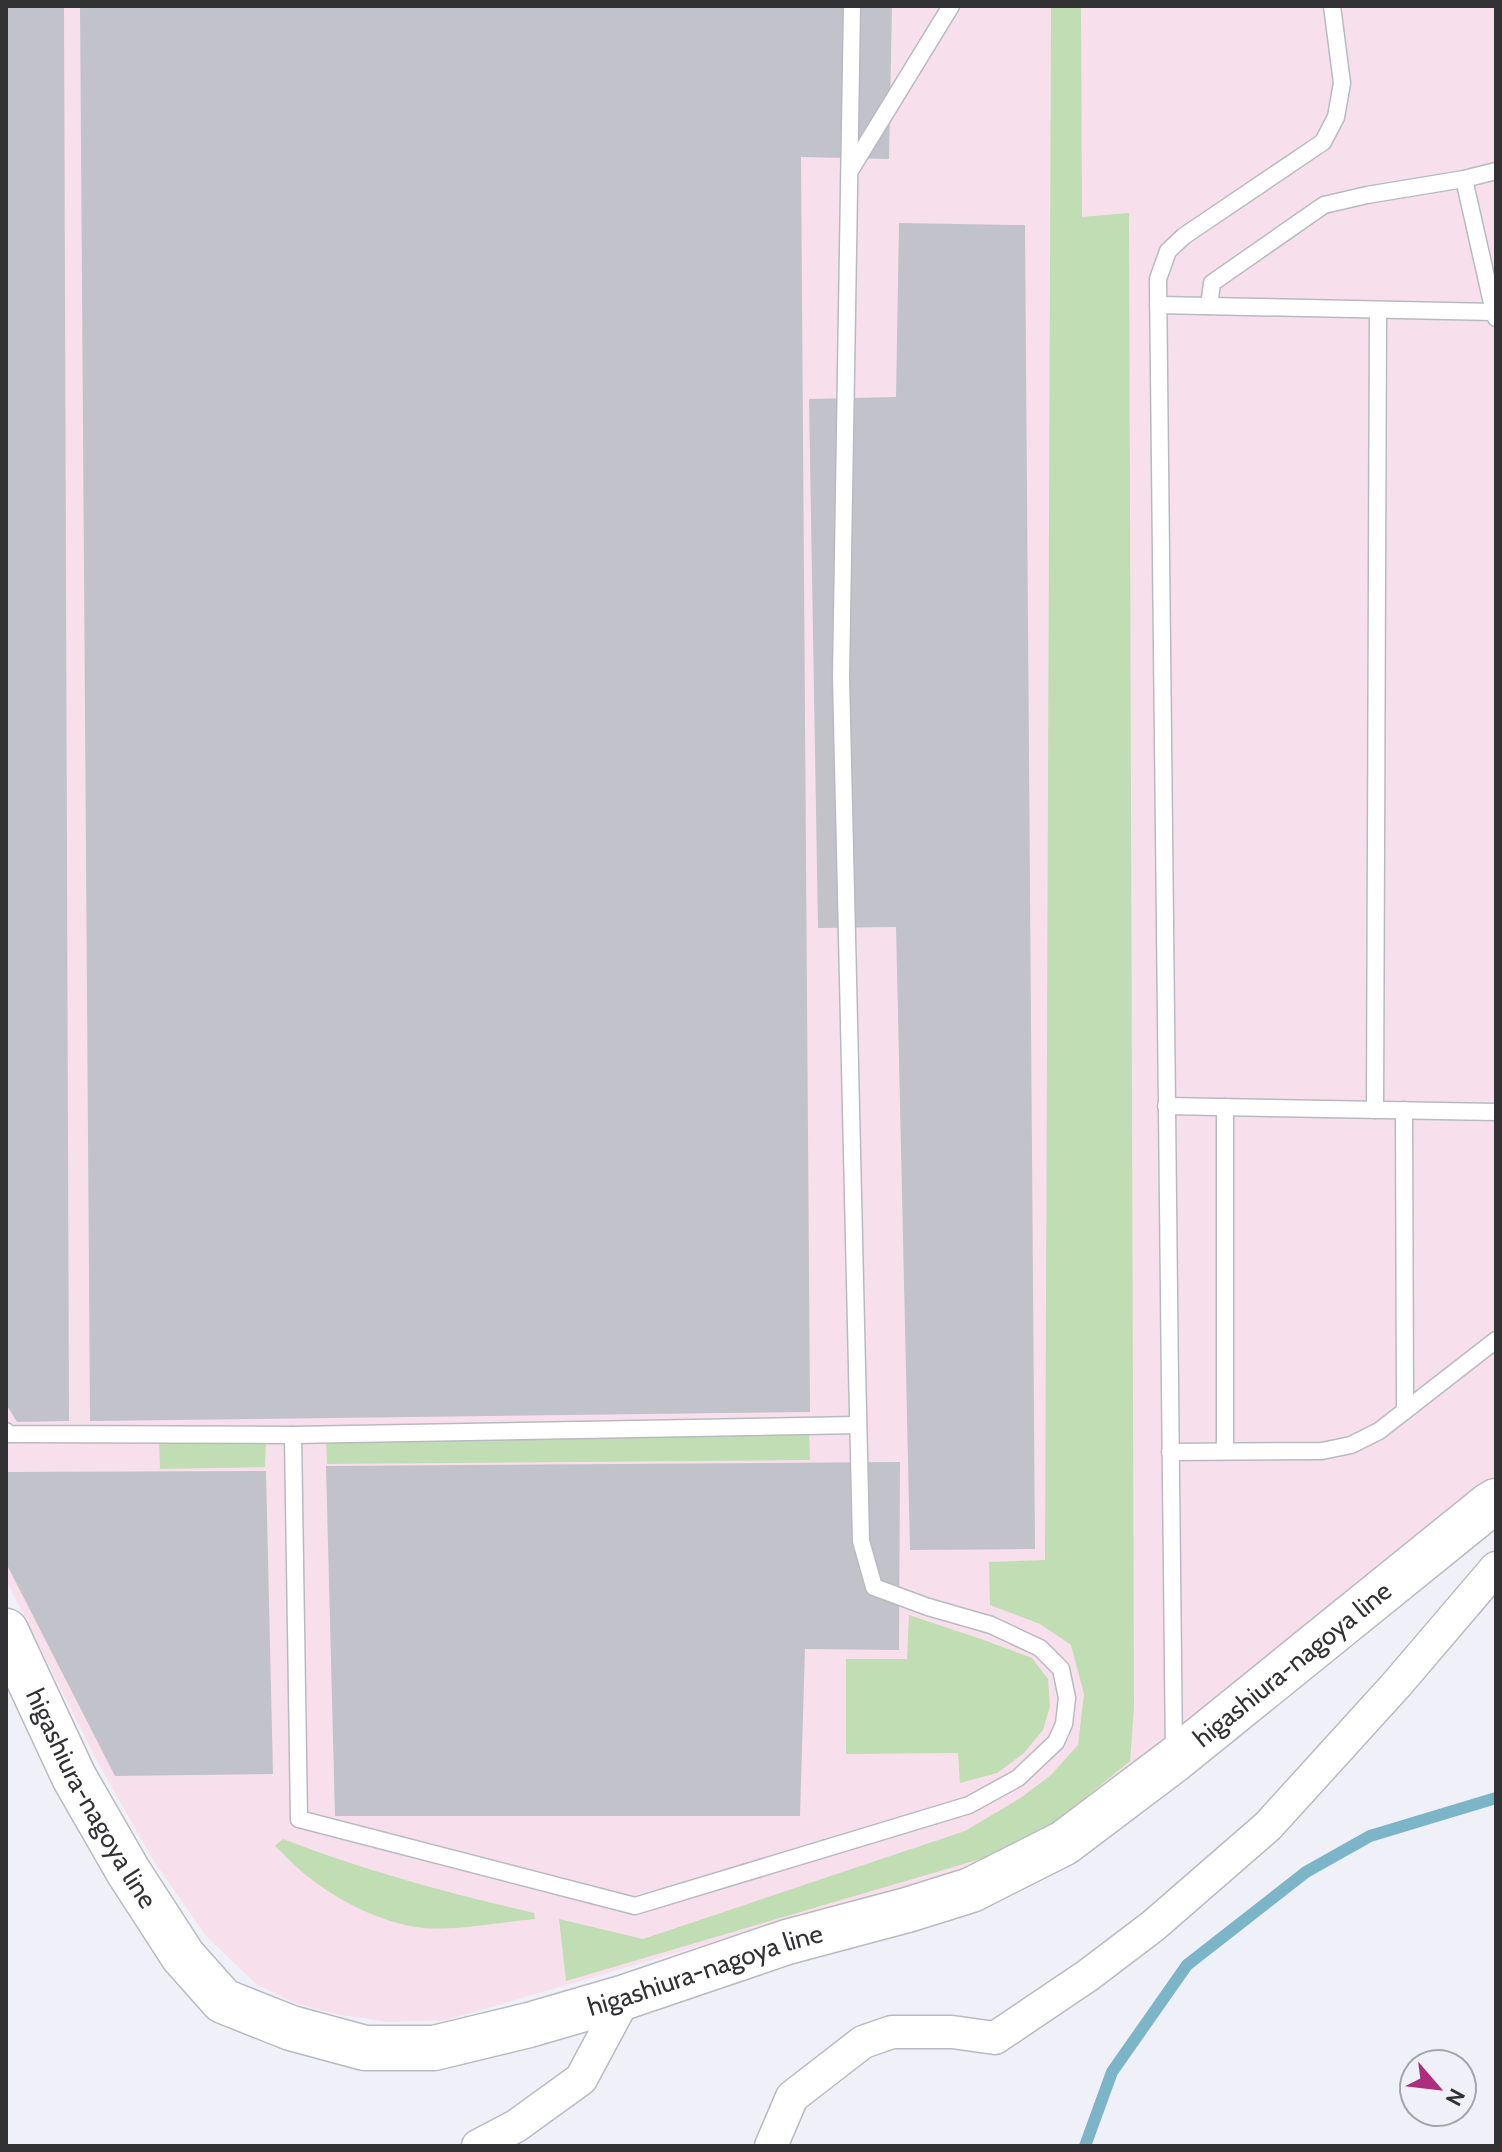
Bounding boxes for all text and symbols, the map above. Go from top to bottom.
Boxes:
street label: higashiura-nagoya line [1187,1575,1398,1754]
street label: higashiura-nagoya line [19,1683,164,1914]
street label: higashiura-nagoya line [584,1917,826,2023]
north arrow [1398,2048,1478,2128]
text: N [1440,2084,1471,2110]

